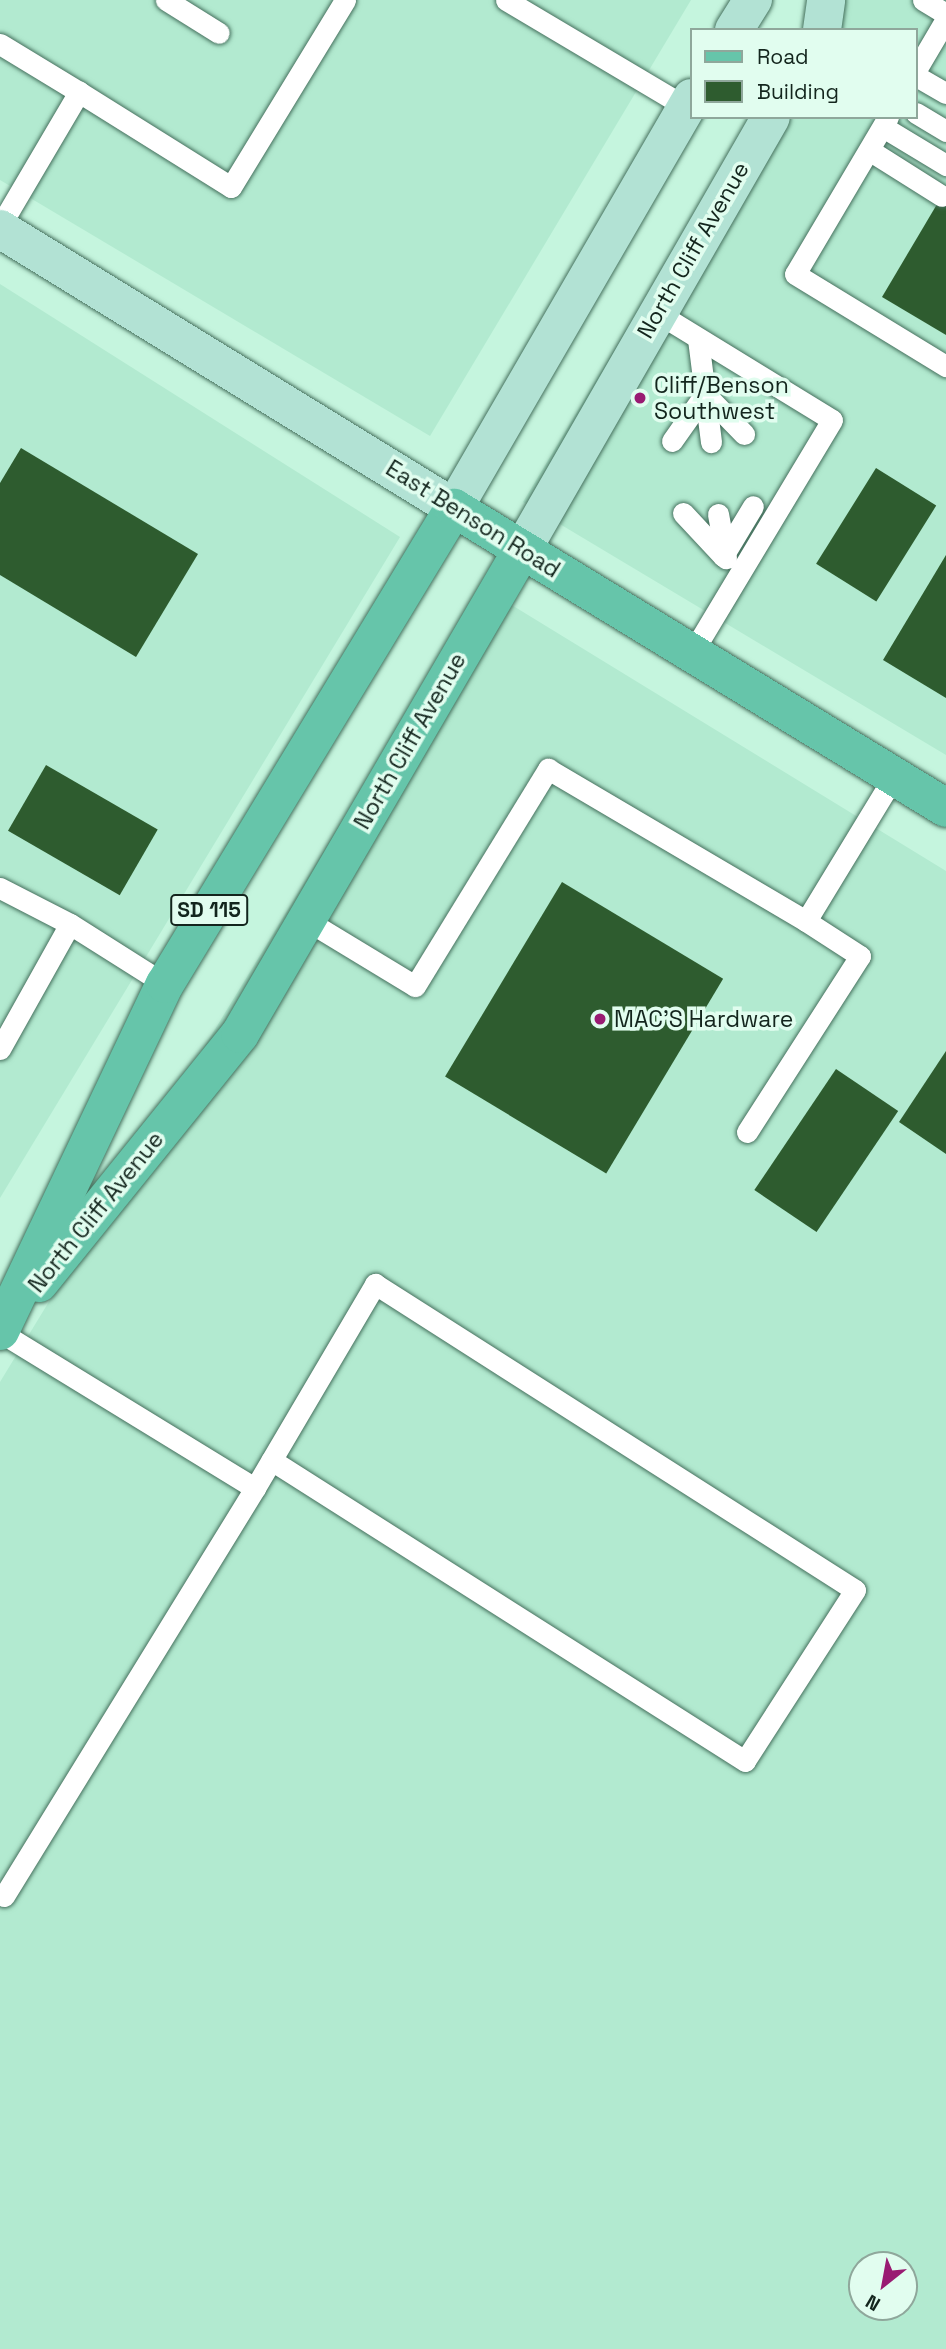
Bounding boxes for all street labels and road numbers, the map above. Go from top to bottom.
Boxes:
street label: North Cliff Avenue [631,157,755,343]
street label: East Benson Road [381,454,565,584]
street label: North Cliff Avenue [348,648,472,834]
road number: SD 115 [169,892,249,928]
street label: North Cliff Avenue [23,1126,169,1298]

